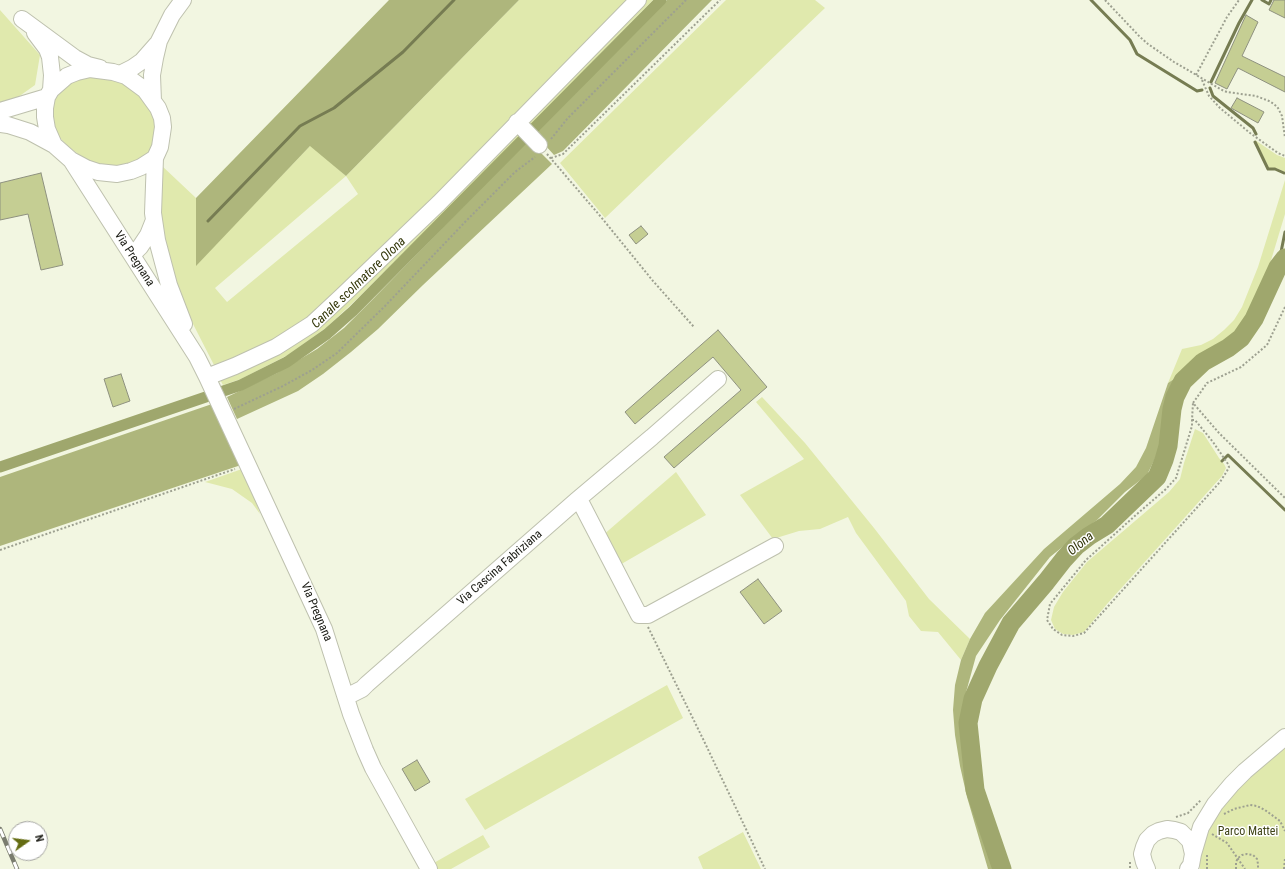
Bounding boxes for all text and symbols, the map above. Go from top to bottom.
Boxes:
street label: Via Pregnana [111,229,157,289]
water label: Canale scolmatore Olona [309,234,409,332]
street label: Via Cascina Fabriziana [455,527,545,609]
water label: Olona [1065,529,1097,559]
street label: Via Pregnana [297,580,335,644]
north arrow [8,821,48,861]
park label: Parco Mattei [1218,825,1278,839]
text: N [32,833,46,843]

